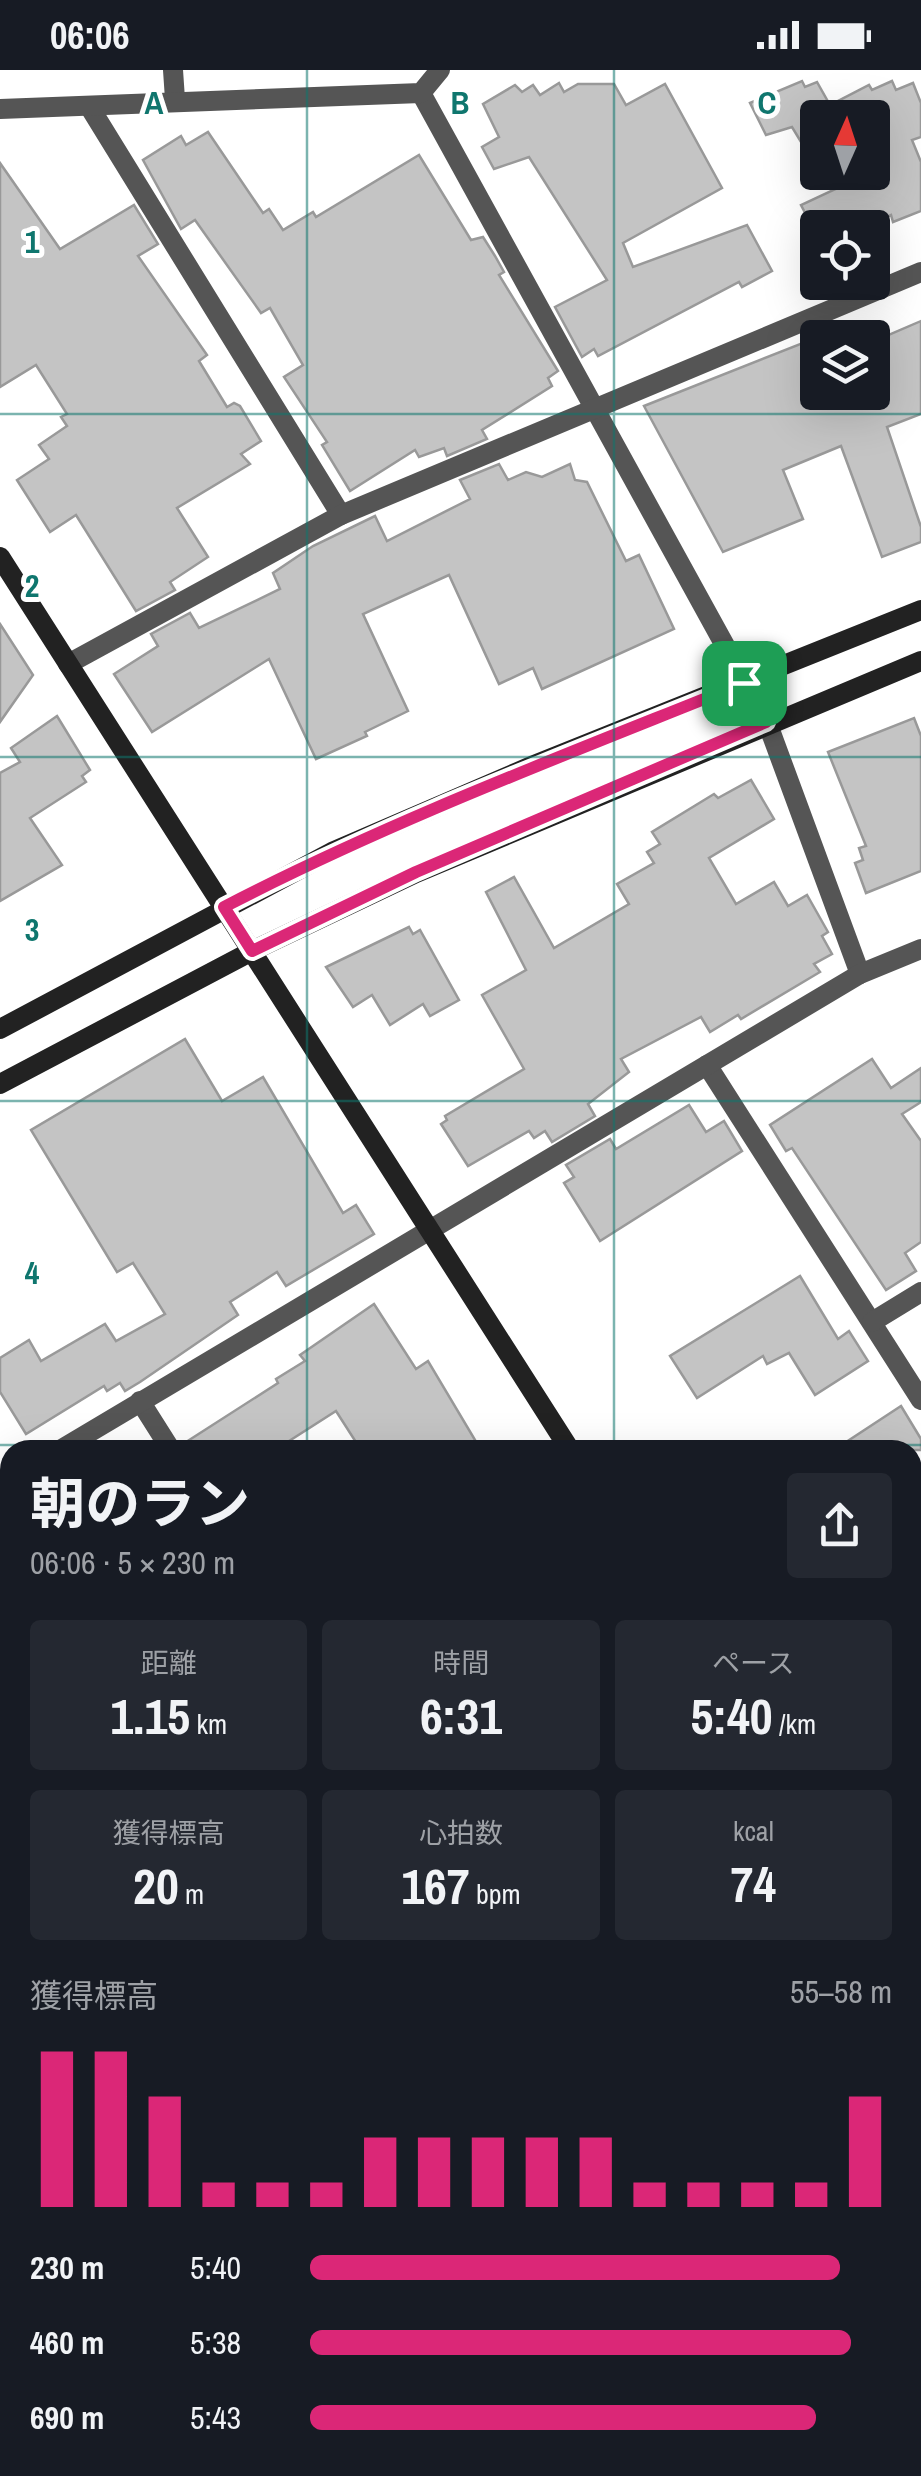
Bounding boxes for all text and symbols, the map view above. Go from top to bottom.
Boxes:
text: 06:06 [50,10,130,61]
text: A [145,81,164,124]
text: B [451,81,469,124]
text: C [758,81,776,124]
north arrow [800,100,890,190]
map controls [800,100,890,410]
button: locate [800,210,890,300]
text: 1 [25,220,40,263]
button: layers [800,320,890,410]
text: 2 [25,564,39,607]
pin [702,641,787,726]
icon: arrive [717,656,772,711]
text: 3 [25,908,39,951]
text: 4 [25,1251,40,1294]
text: 朝のラン [30,1466,250,1540]
button: share [787,1473,892,1578]
text: 06:06 · 5 × 230 m [30,1541,235,1584]
text: 距離 [141,1644,197,1682]
text: 時間 [433,1644,489,1682]
text: ペース [712,1644,795,1682]
text: 1.15 [110,1682,190,1750]
text: 6:31 [420,1682,502,1750]
text: 5:40 [691,1682,773,1750]
text: km [190,1705,227,1743]
text: /km [773,1705,816,1743]
text: kcal [733,1812,774,1850]
text: 獲得標高 [113,1814,225,1852]
text: 心拍数 [419,1814,503,1852]
text: 74 [731,1850,776,1918]
text: 20 [133,1852,179,1920]
text: 167 [401,1852,470,1920]
text: m [179,1875,204,1913]
text: bpm [470,1875,521,1913]
text: 55–58 m [790,1970,892,2013]
text: 獲得標高 [30,1974,158,2017]
text: 230 m [30,2246,104,2289]
text: 5:40 [190,2246,241,2289]
text: 460 m [30,2321,104,2364]
text: 5:38 [190,2321,241,2364]
text: 690 m [30,2396,104,2439]
text: 5:43 [190,2396,241,2439]

